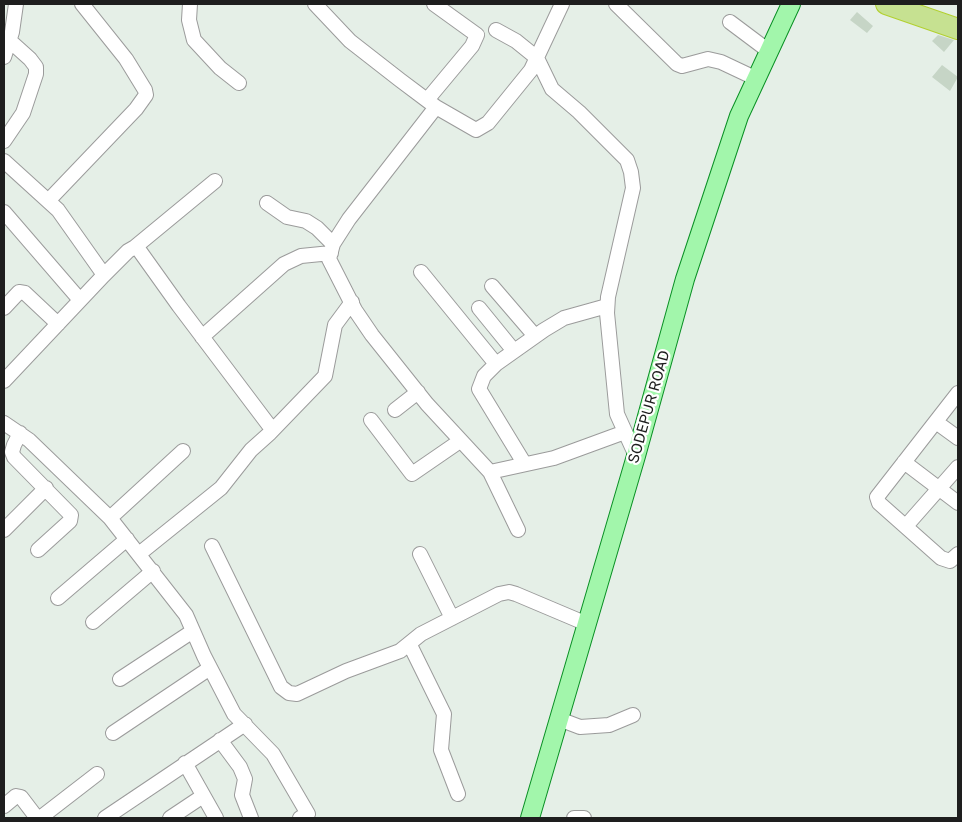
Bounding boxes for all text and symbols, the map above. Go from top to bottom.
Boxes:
street label: SODEPUR ROAD [624,348,674,466]

